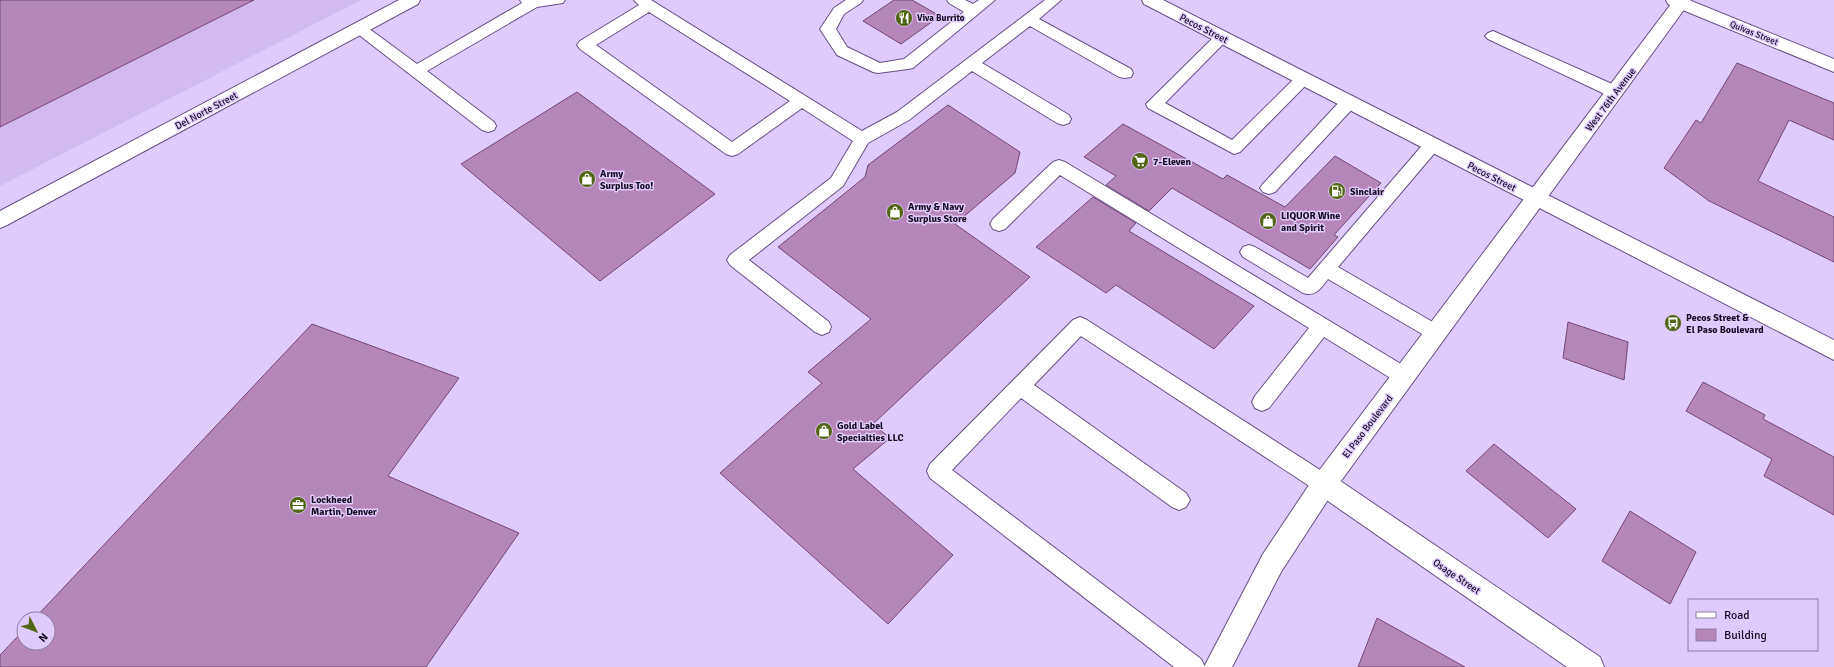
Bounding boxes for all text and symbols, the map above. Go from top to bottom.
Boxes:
restaurant icon: Viva Burrito [894,8,914,28]
street label: Pecos Street [1177,12,1230,46]
place label: Viva Burrito [917,13,965,24]
street label: Quivas Street [1728,19,1780,48]
street label: West 76th Avenue [1583,65,1639,134]
street label: Del Norte Street [173,89,240,132]
supermarket icon: 7-Eleven [1130,151,1150,171]
place label: 7-Eleven [1153,156,1191,168]
street label: Pecos Street [1465,160,1518,194]
place label: Army Surplus Too! [600,168,653,192]
shop icon: Army Surplus Too! [577,169,597,189]
fuel station icon: Sinclair [1327,181,1347,201]
place label: Sinclair [1350,186,1384,198]
place label: Army & Navy Surplus Store [908,201,967,225]
shop icon: Army & Navy Surplus Store [885,202,905,222]
place label: LIQUOR Wine and Spirit [1281,210,1340,234]
shop icon: LIQUOR Wine and Spirit [1258,211,1278,231]
place label: Pecos Street & El Paso Boulevard [1686,312,1764,336]
bus stop icon: Pecos Street & El Paso Boulevard [1663,313,1683,333]
street label: El Paso Boulevard [1340,393,1395,461]
place label: Gold Label Specialties LLC [837,420,904,444]
shop icon: Gold Label Specialties LLC [814,421,834,441]
place label: Lockheed Martin, Denver [311,494,377,518]
office icon: Lockheed Martin, Denver [288,495,308,515]
street label: Osage Street [1430,557,1483,597]
legend [1688,599,1818,651]
text: Road [1724,608,1750,623]
north arrow [16,611,56,651]
text: Building [1724,628,1767,643]
text: N [36,630,50,645]

